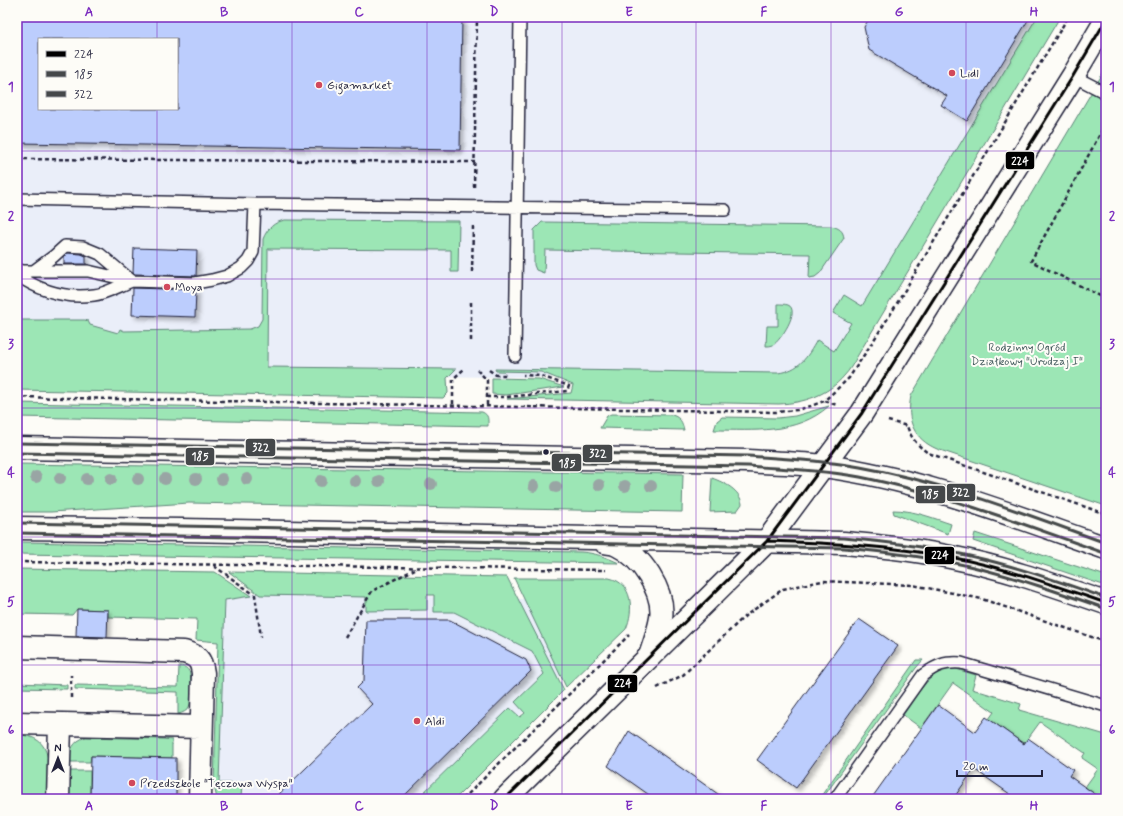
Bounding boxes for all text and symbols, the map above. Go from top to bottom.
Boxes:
text: A [85,4,93,21]
text: B [220,4,229,21]
text: C [354,4,364,21]
text: D [490,4,499,21]
text: E [625,4,633,21]
text: F [761,4,768,21]
text: G [895,4,904,21]
text: H [1030,4,1039,21]
legend [38,38,178,110]
text: 224 [74,47,93,63]
place label: Lidl [960,66,979,82]
text: 185 [74,67,93,83]
marker: Lidl [947,68,957,78]
place label: Gigamarket [327,78,393,95]
text: 1 [8,79,14,96]
text: 1 [1109,79,1115,96]
marker: Gigamarket [314,80,324,90]
text: 322 [74,87,93,103]
line badge: 224 [1005,151,1035,170]
text: 224 [1011,155,1029,169]
text: 2 [8,208,15,225]
text: 2 [1109,208,1116,225]
place label: Moya [175,280,203,296]
marker: Moya [162,282,172,292]
text: 3 [8,336,14,353]
text: 3 [1109,336,1115,353]
park label: Rodzinny Ogród Działkowy "Urodzaj I" [971,340,1083,370]
line badge: 322 [245,438,276,457]
text: 322 [252,441,270,455]
line badge: 322 [582,444,613,463]
line badge: 185 [185,447,215,466]
unlabelled marker [541,447,551,457]
text: 322 [589,447,607,461]
text: 185 [191,450,209,464]
line badge: 185 [551,453,582,472]
text: 185 [558,457,576,471]
text: 4 [7,465,15,482]
text: 4 [1108,465,1116,482]
line badge: 322 [946,483,976,502]
line badge: 185 [915,485,946,504]
text: 322 [952,486,970,500]
text: 185 [921,488,939,502]
line badge: 224 [924,546,955,565]
text: 224 [931,549,949,563]
text: 5 [7,594,15,611]
text: 5 [1108,594,1116,611]
line badge: 224 [607,674,638,693]
text: 224 [614,677,632,691]
place label: Aldi [425,714,445,730]
marker: Aldi [412,716,422,726]
text: 6 [8,722,15,739]
text: 6 [1109,722,1116,739]
north arrow [38,738,78,778]
text: N [54,742,62,756]
scale bar [957,752,1042,778]
text: 20 m [963,759,989,775]
place label: Przedszkole "Tęczowa Wyspa" [140,776,293,792]
marker: Przedszkole "Tęczowa Wyspa" [127,778,137,788]
text: A [85,798,93,815]
text: B [220,798,229,815]
text: C [354,798,364,815]
text: D [490,798,499,815]
text: E [625,798,633,815]
text: F [761,798,768,815]
text: G [895,798,904,815]
text: H [1030,798,1039,815]

